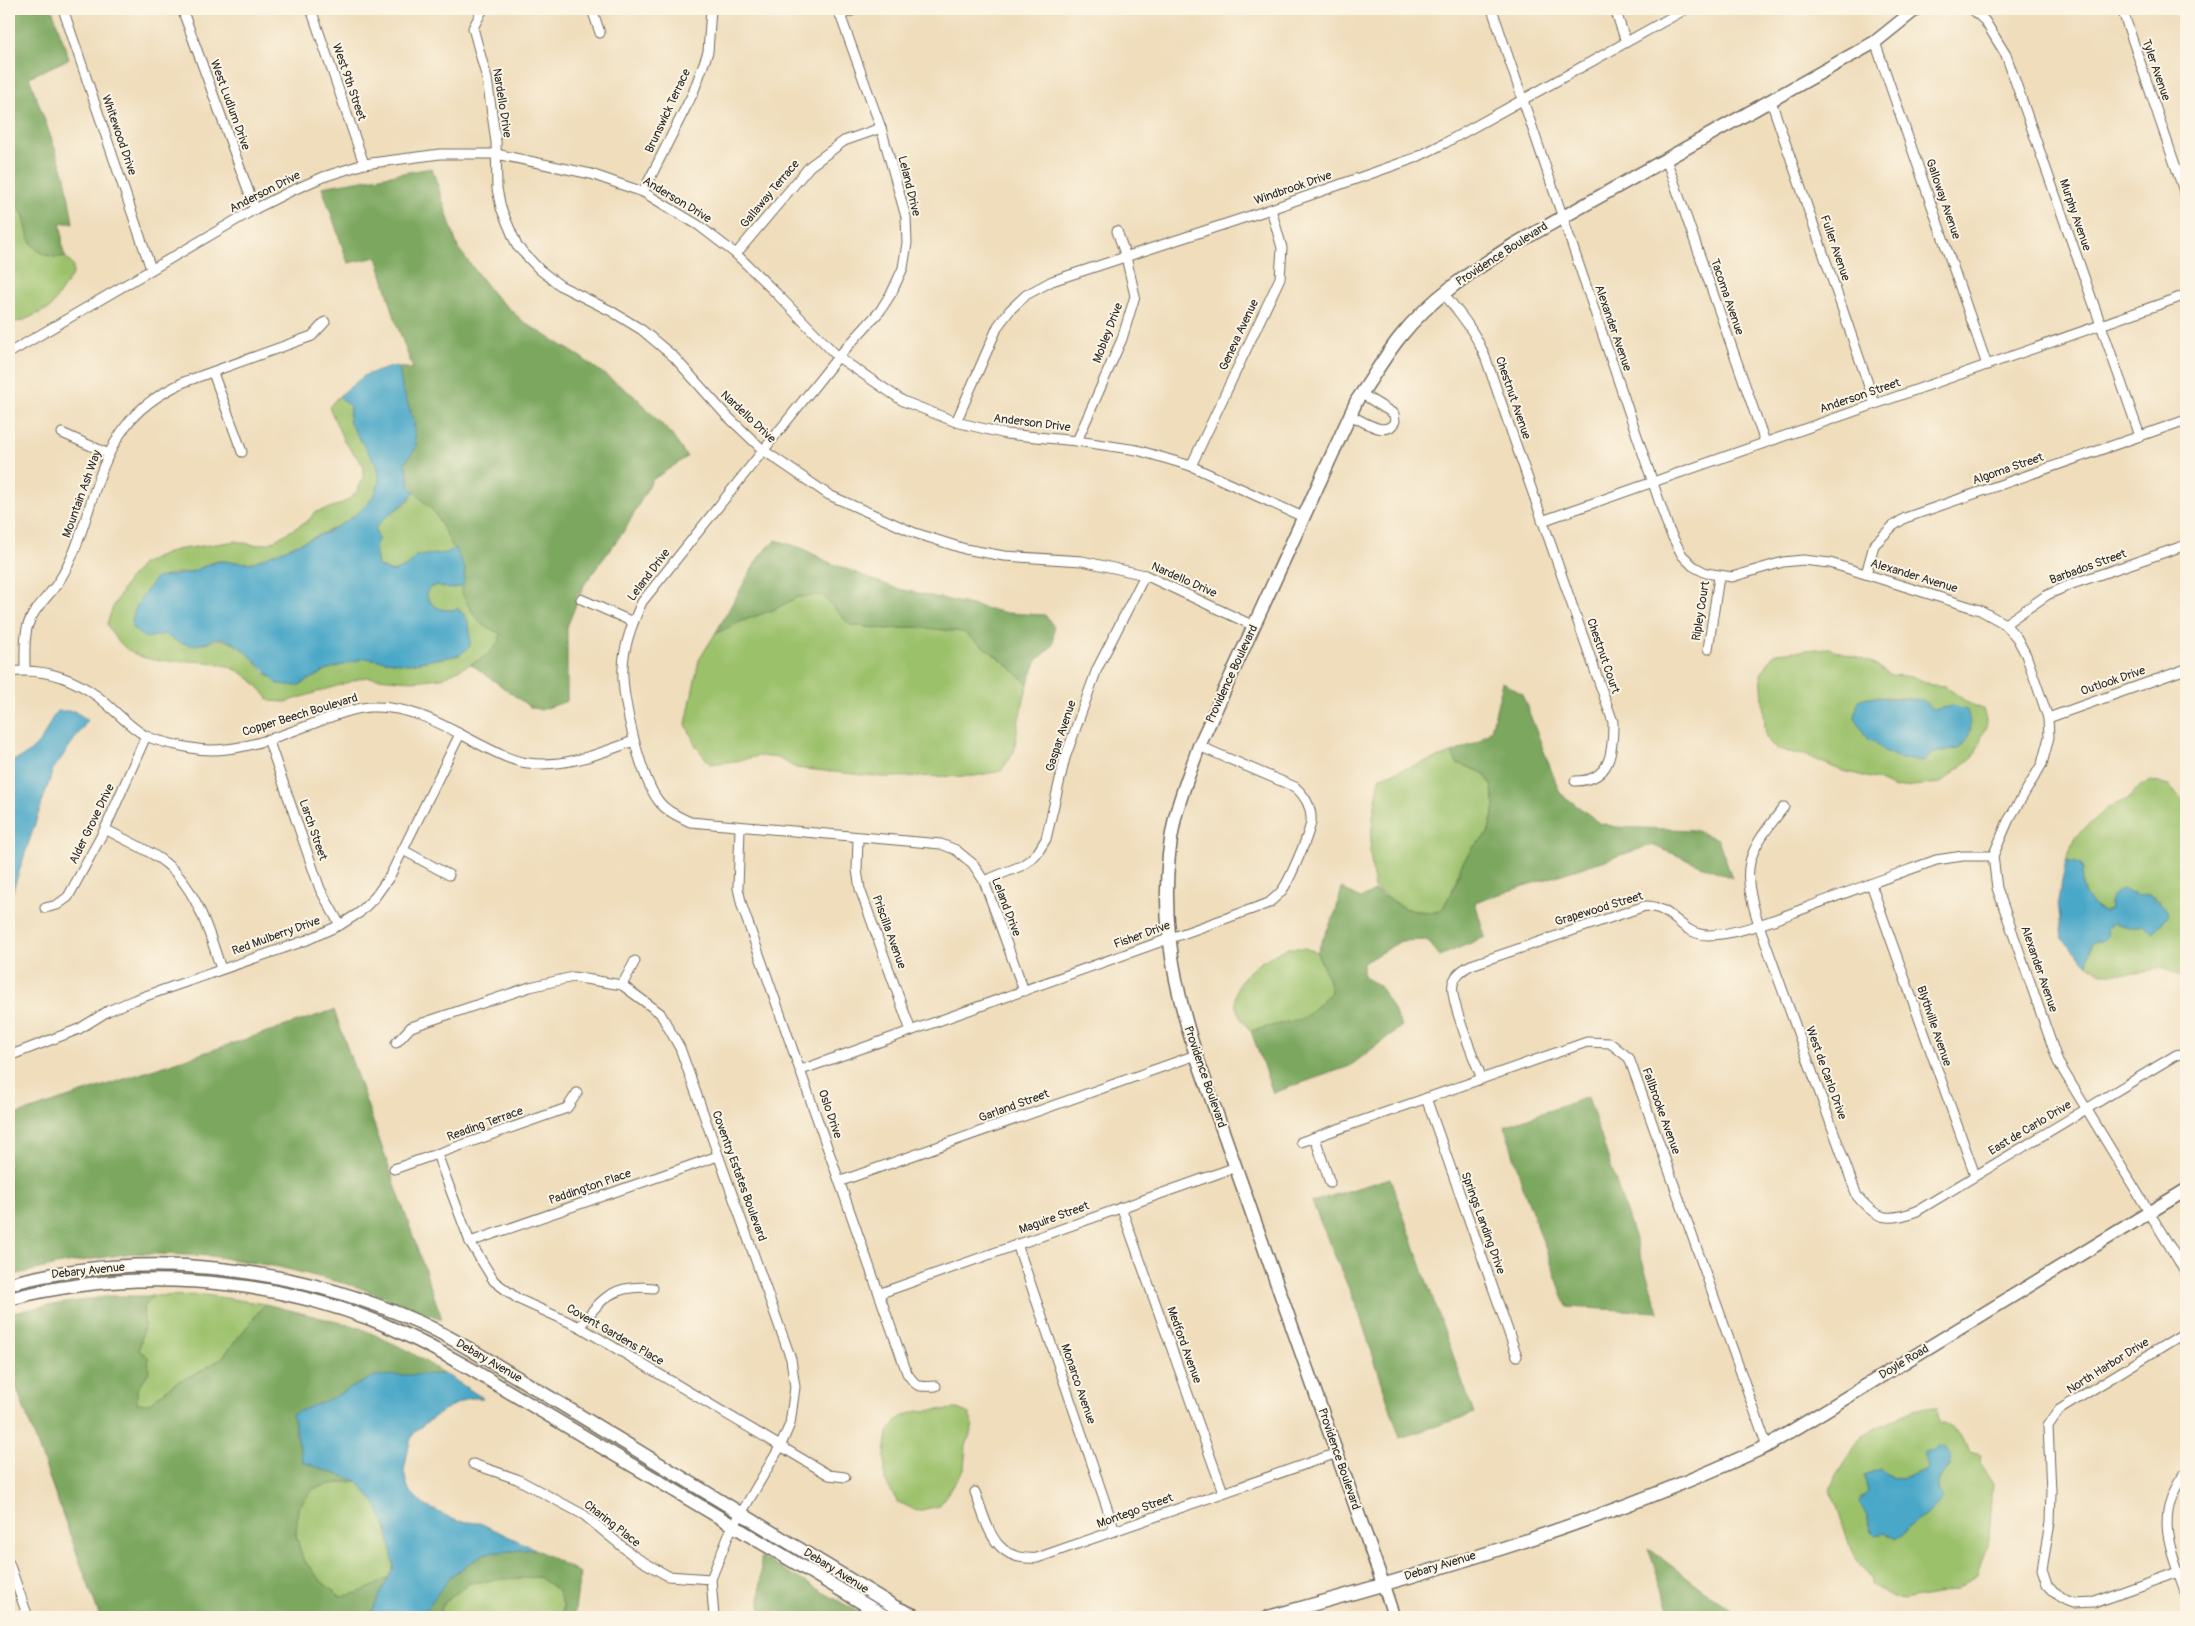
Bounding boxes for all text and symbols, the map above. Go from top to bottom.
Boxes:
street label: Tyler Avenue [2138,37,2174,103]
street label: West 9th Street [329,41,369,123]
street label: West Ludlum Drive [207,58,253,152]
street label: Nardello Drive [489,67,515,139]
street label: Brunswick Terrace [642,67,694,155]
street label: Whitewood Drive [98,93,140,177]
street label: Leland Drive [894,154,924,218]
street label: Gallaway Terrace [737,157,803,231]
street label: Galloway Avenue [1922,157,1964,241]
street label: Anderson Drive [227,168,303,216]
street label: Windbrook Drive [1252,168,1334,208]
street label: Anderson Drive [640,174,714,226]
street label: Murphy Avenue [2056,177,2094,253]
street label: Fuller Avenue [1817,213,1853,283]
street label: Providence Boulevard [1453,219,1551,289]
street label: Tacoma Avenue [1707,257,1747,337]
street label: Alexander Avenue [1591,283,1635,373]
street label: Geneva Avenue [1216,297,1262,373]
street label: Mobley Drive [1090,301,1126,365]
street label: Chestnut Avenue [1492,355,1534,441]
street label: Anderson Street [1818,375,1902,417]
street label: Nardello Drive [717,388,779,446]
street label: Anderson Drive [993,411,1071,435]
street label: Mountain Ash Way [59,448,105,540]
street label: Algoma Street [1971,450,2046,488]
street label: Leland Drive [624,546,674,604]
street label: Barbados Street [2048,546,2129,588]
street label: Alexander Avenue [1869,556,1959,596]
street label: Nardello Drive [1149,559,1219,601]
street label: Ripley Court [1689,580,1713,642]
street label: Chestnut Court [1583,616,1623,696]
street label: Providence Boulevard [1203,622,1261,725]
street label: Outlook Drive [2079,663,2147,699]
street label: Copper Beech Boulevard [240,690,360,740]
street label: Gaspar Avenue [1042,698,1080,773]
street label: Alder Grove Drive [66,781,118,867]
street label: Larch Street [296,798,330,863]
street label: Leland Drive [988,876,1024,939]
street label: Grapewood Street [1553,888,1645,930]
street label: Priscilla Avenue [869,893,909,971]
street label: Red Mulberry Drive [230,913,322,959]
street label: Fisher Drive [1112,918,1172,952]
street label: Alexander Avenue [2017,924,2061,1014]
street label: Blythville Avenue [1913,984,1955,1068]
street label: Providence Boulevard [1181,1024,1229,1130]
street label: West de Carlo Drive [1802,1024,1850,1122]
street label: Fallbrooke Avenue [1638,1066,1684,1156]
street label: Garland Street [977,1086,1051,1126]
street label: Oslo Drive [815,1088,845,1140]
street label: East de Carlo Drive [1986,1097,2074,1159]
street label: Reading Terrace [445,1103,525,1145]
street label: Coventry Estates Boulevard [708,1109,770,1243]
street label: Paddington Place [547,1166,633,1208]
street label: Springs Landing Drive [1458,1170,1508,1276]
street label: Maguire Street [1017,1198,1091,1238]
street label: Debary Avenue [51,1260,126,1282]
street label: Covent Gardens Place [564,1301,666,1369]
street label: Medford Avenue [1163,1305,1205,1385]
street label: North Harbor Drive [2064,1335,2152,1397]
street label: Debary Avenue [453,1336,525,1386]
street label: Doyle Road [1876,1341,1932,1383]
street label: Monarco Avenue [1057,1342,1099,1426]
street label: Providence Boulevard [1315,1406,1363,1512]
street label: Montego Street [1095,1490,1175,1532]
street label: Charing Place [581,1497,643,1551]
street label: Debary Avenue [801,1545,871,1597]
street label: Debary Avenue [1403,1548,1478,1584]

